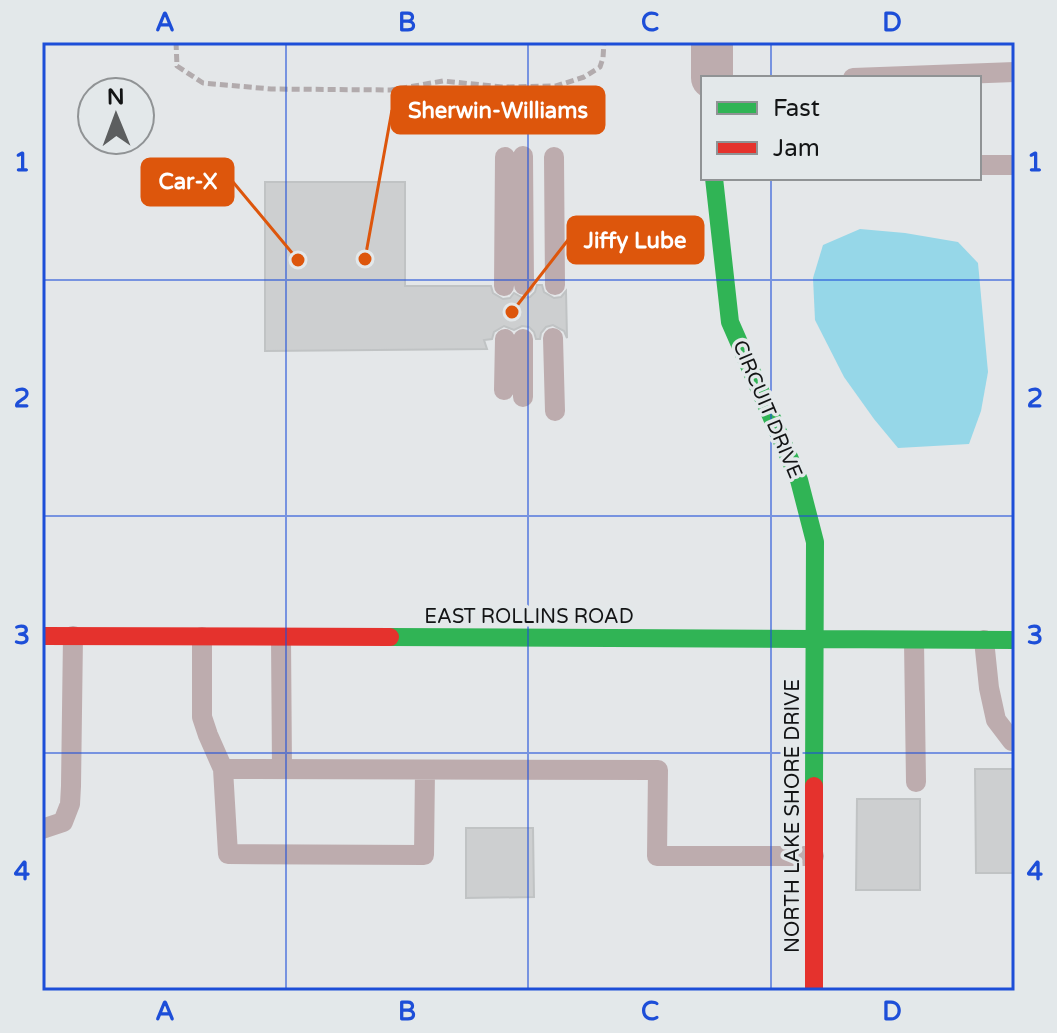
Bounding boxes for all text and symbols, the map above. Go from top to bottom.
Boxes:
text: A [155,7,175,38]
text: B [398,7,416,38]
text: C [641,7,659,38]
text: D [882,7,902,38]
north arrow [76,76,156,156]
legend [701,76,981,180]
text: N [107,84,125,110]
callout: Sherwin-Williams [392,87,604,133]
text: Fast [773,94,820,123]
text: Sherwin-Williams [408,98,588,124]
text: Jam [773,134,820,163]
text: 1 [14,147,30,178]
text: 1 [1027,147,1043,178]
callout: Car-X [142,159,233,205]
text: Car-X [158,169,218,195]
callout: Jiffy Lube [568,217,703,263]
text: Jiffy Lube [583,228,686,254]
street label: CIRCUIT DRIVE [727,337,807,482]
text: 2 [14,383,30,414]
text: 2 [1027,383,1043,414]
street label: EAST ROLLINS ROAD [424,605,634,629]
text: 3 [14,620,30,651]
text: 3 [1027,620,1043,651]
street label: NORTH LAKE SHORE DRIVE [781,679,805,953]
text: 4 [14,856,30,887]
text: 4 [1027,856,1043,887]
text: A [155,996,175,1027]
text: B [398,996,416,1027]
text: C [641,996,659,1027]
text: D [882,996,902,1027]

